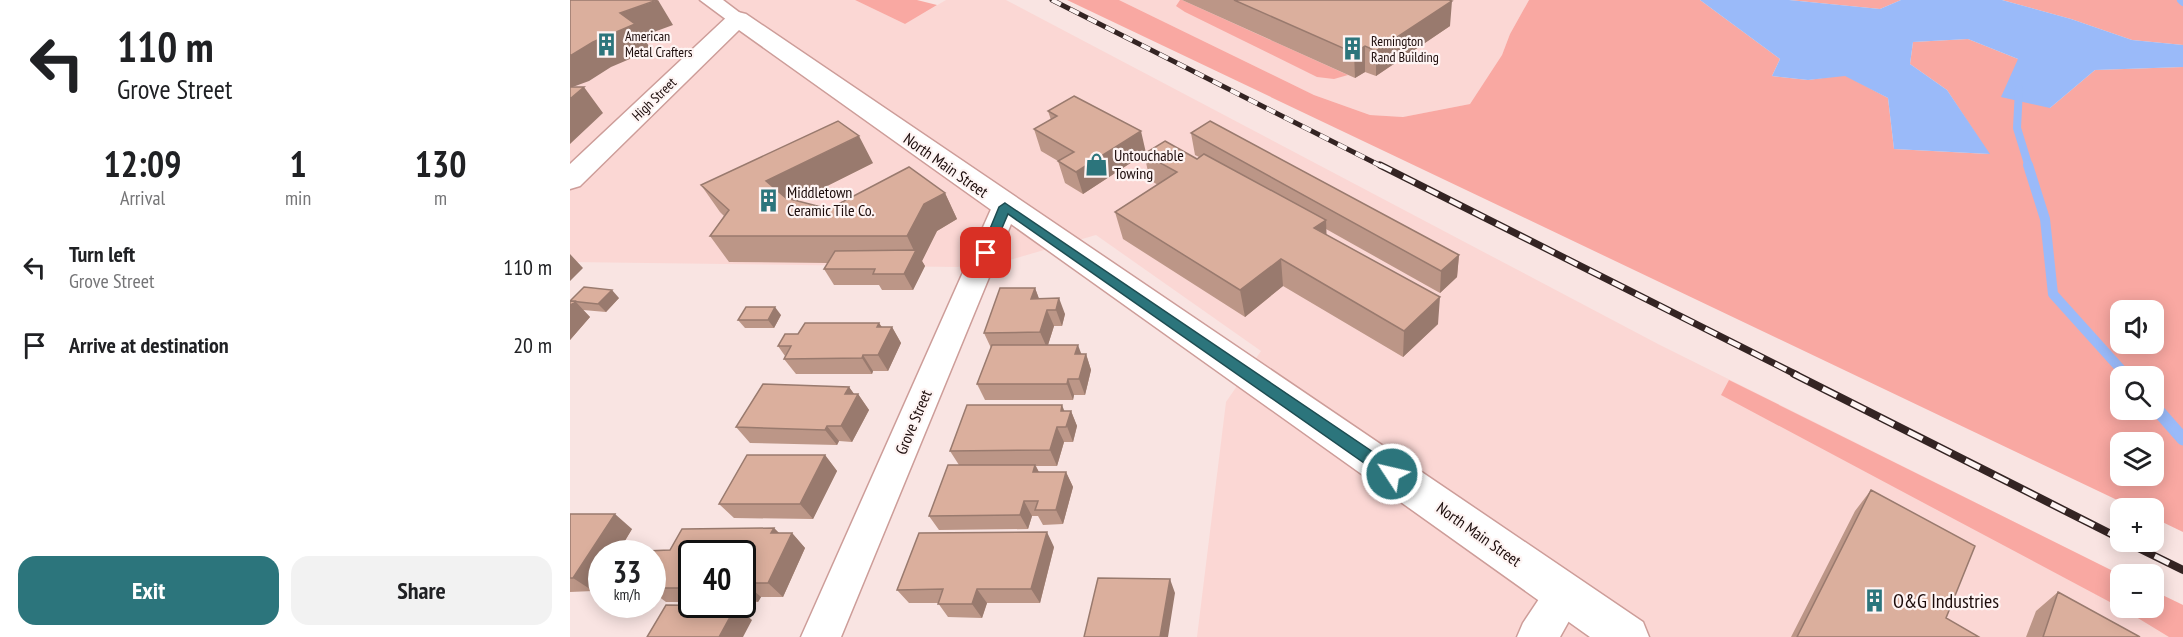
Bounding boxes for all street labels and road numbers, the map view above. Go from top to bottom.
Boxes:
street label: High Street [628,73,680,124]
street label: North Main Street [900,128,993,202]
street label: Grove Street [890,386,936,457]
street label: North Main Street [1433,497,1526,571]

